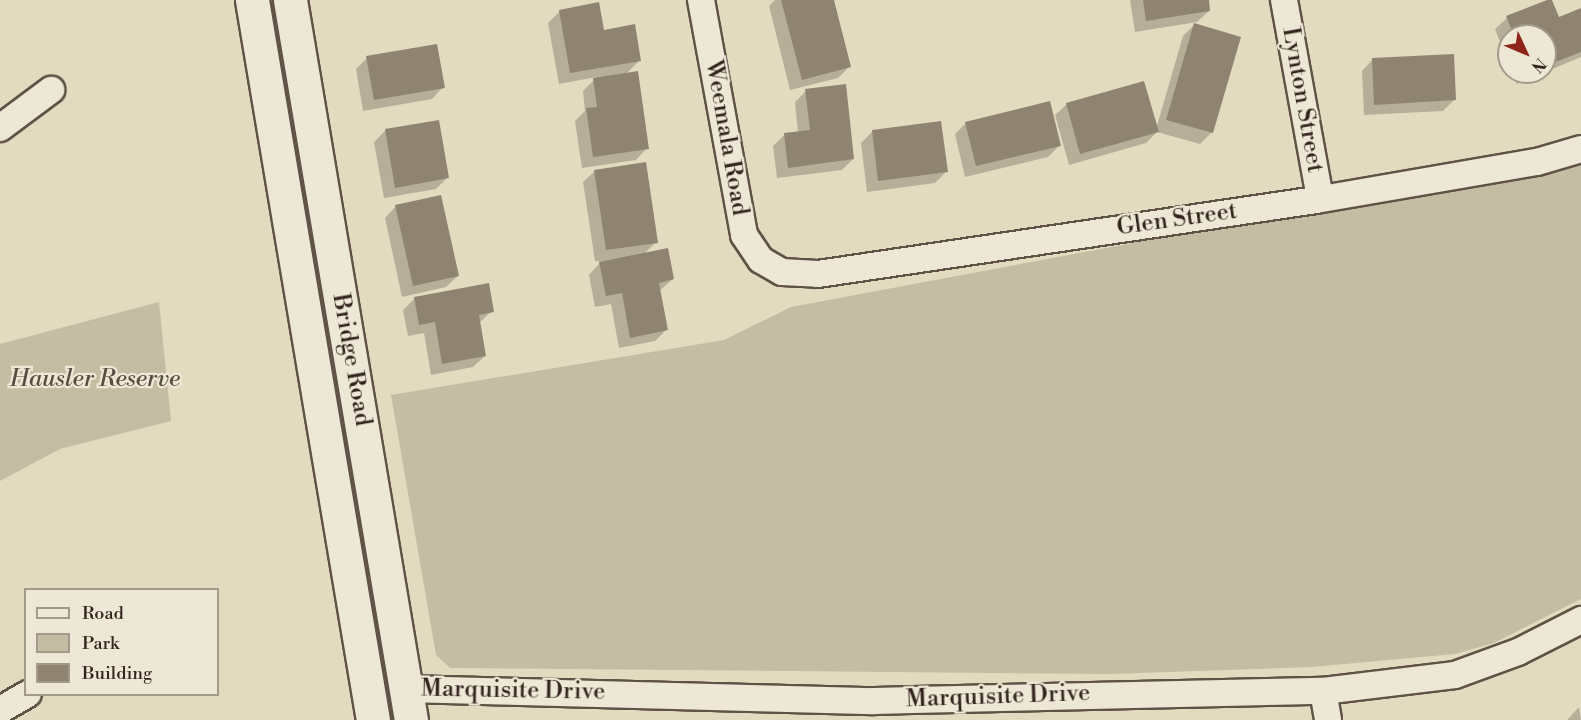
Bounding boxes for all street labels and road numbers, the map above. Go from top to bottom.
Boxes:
street label: Lynton Street [1275,25,1329,175]
street label: Weemala Road [698,58,754,218]
street label: Glen Street [1115,197,1239,243]
street label: Bridge Road [325,291,377,429]
street label: Marquisite Drive [420,675,606,707]
street label: Marquisite Drive [905,679,1091,715]

